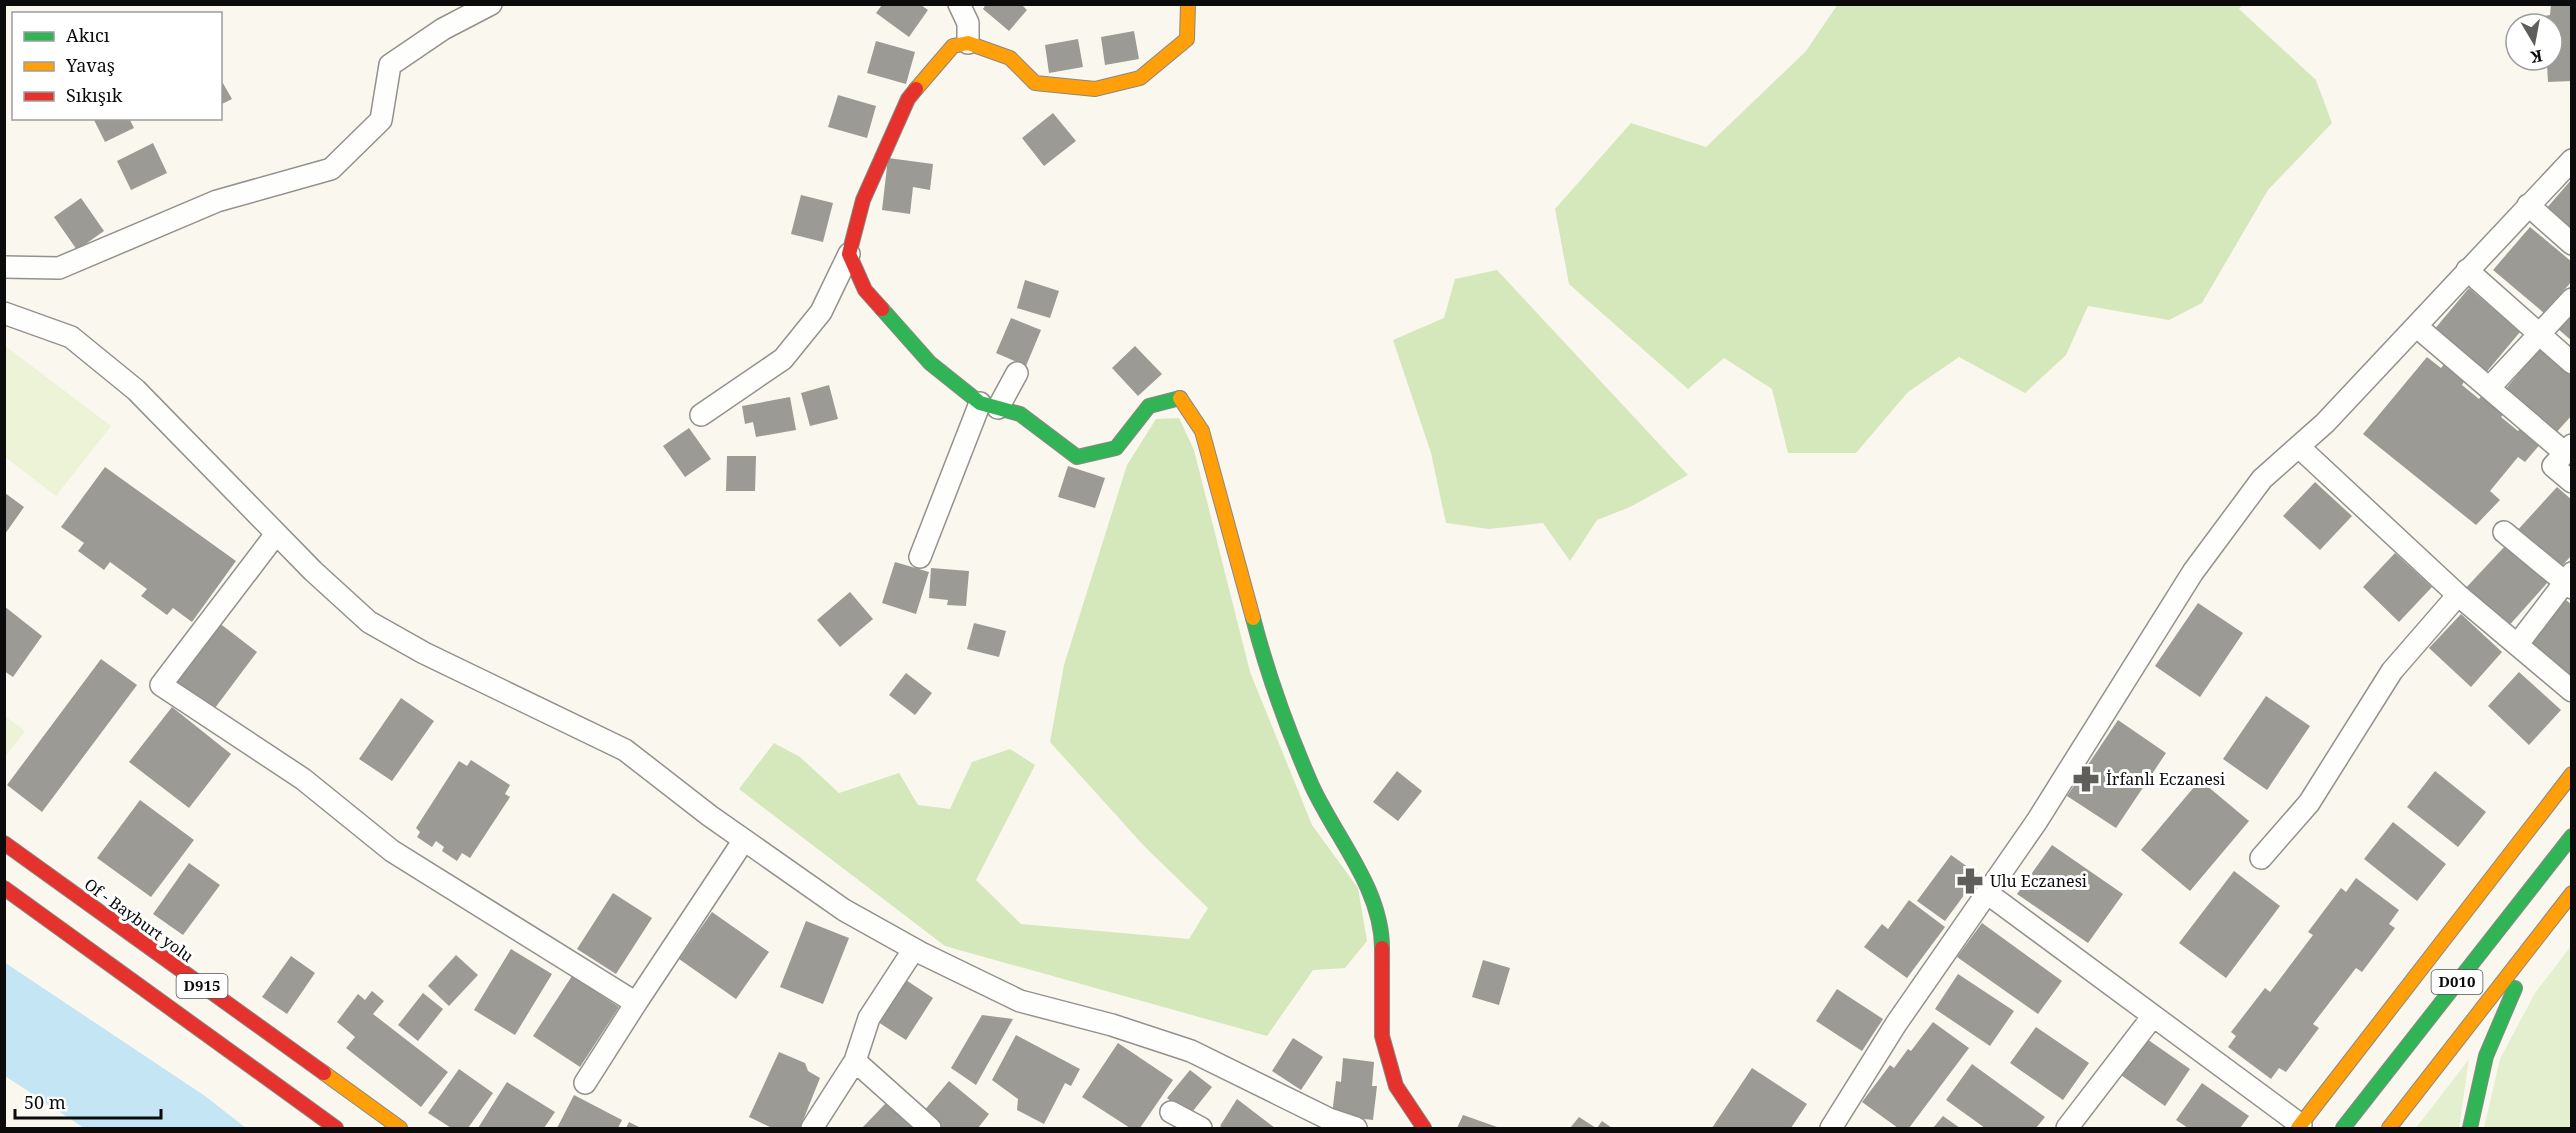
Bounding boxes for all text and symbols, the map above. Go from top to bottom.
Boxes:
legend [12,12,222,120]
north arrow [2504,12,2564,72]
text: Akıcı [66,23,110,47]
text: K [2529,45,2544,69]
text: Yavaş [65,53,115,77]
text: Sıkışık [66,83,123,107]
pharmacy icon: İrfanlı Eczanesi [2071,764,2101,794]
place label: İrfanlı Eczanesi [2106,768,2225,790]
pharmacy icon: Ulu Eczanesi [1955,866,1985,896]
place label: Ulu Eczanesi [1990,870,2087,892]
street label: Of - Bayburt yolu [80,873,198,967]
road number: D010 [2432,970,2482,994]
road number: D915 [176,974,228,998]
scale bar [15,1082,160,1120]
text: 50 m [24,1090,66,1114]

